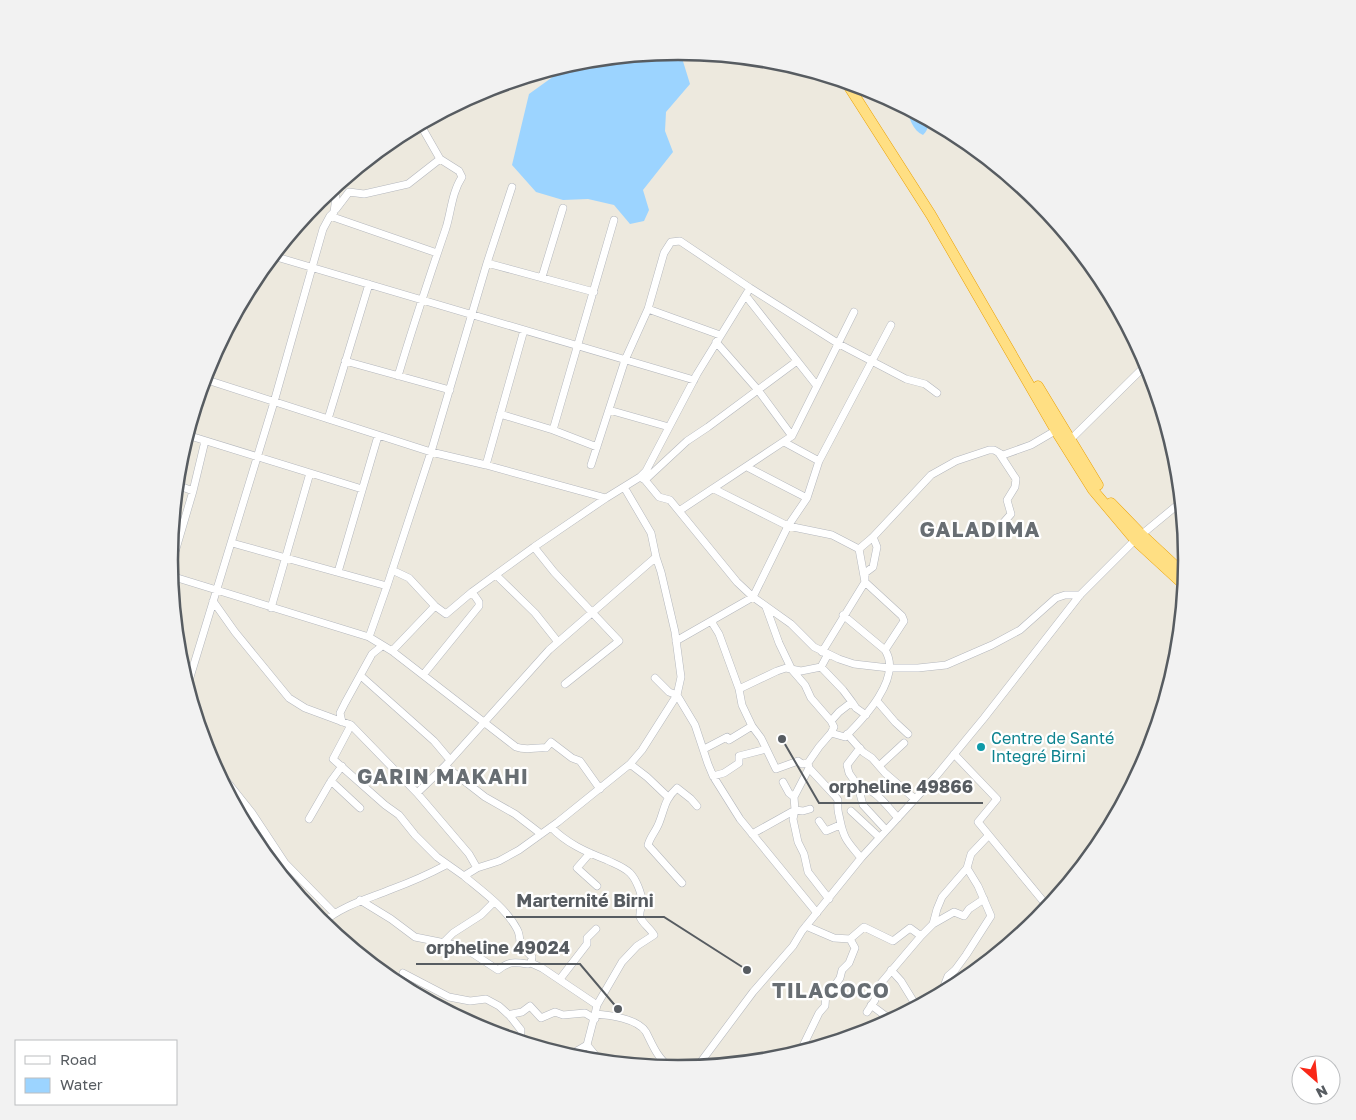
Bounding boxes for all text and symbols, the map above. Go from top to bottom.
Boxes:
district label: GALADIMA [920,516,1040,542]
place label: Centre de Santé Integré Birni [991,728,1114,766]
marker: Centre de Santé Integré Birni [975,741,987,753]
district label: GARIN MAKAHI [357,763,529,789]
callout: orpheline 49866 [819,770,983,803]
text: orpheline 49866 [829,775,973,797]
callout: Marternité Birni [506,884,664,917]
text: Marternité Birni [516,889,654,911]
callout: orpheline 49024 [416,931,580,964]
text: orpheline 49024 [426,936,570,958]
district label: TILACOCO [772,977,890,1003]
legend [15,1040,178,1105]
text: Road [60,1050,97,1068]
north arrow [1291,1055,1341,1105]
text: Water [60,1075,103,1093]
text: N [1314,1082,1331,1102]

